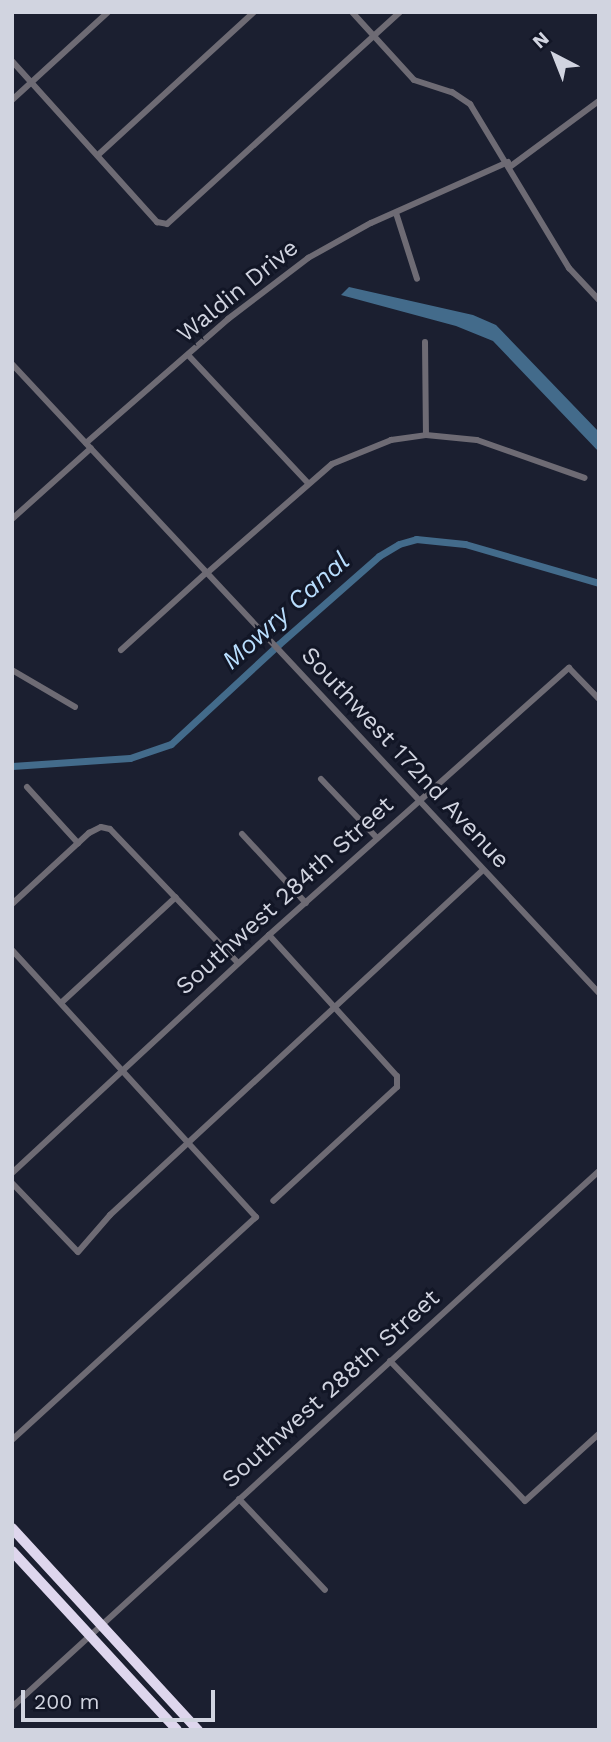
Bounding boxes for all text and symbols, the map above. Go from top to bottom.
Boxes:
north arrow [520,21,590,91]
text: N [528,27,554,53]
street label: Waldin Drive [172,233,304,349]
water label: Mowry Canal [216,545,356,677]
street label: Southwest 172nd Avenue [294,641,516,875]
street label: Southwest 284th Street [170,791,400,1001]
street label: Southwest 288th Street [216,1284,446,1494]
scale bar [24,1676,219,1720]
text: 200 m [34,1689,100,1714]

